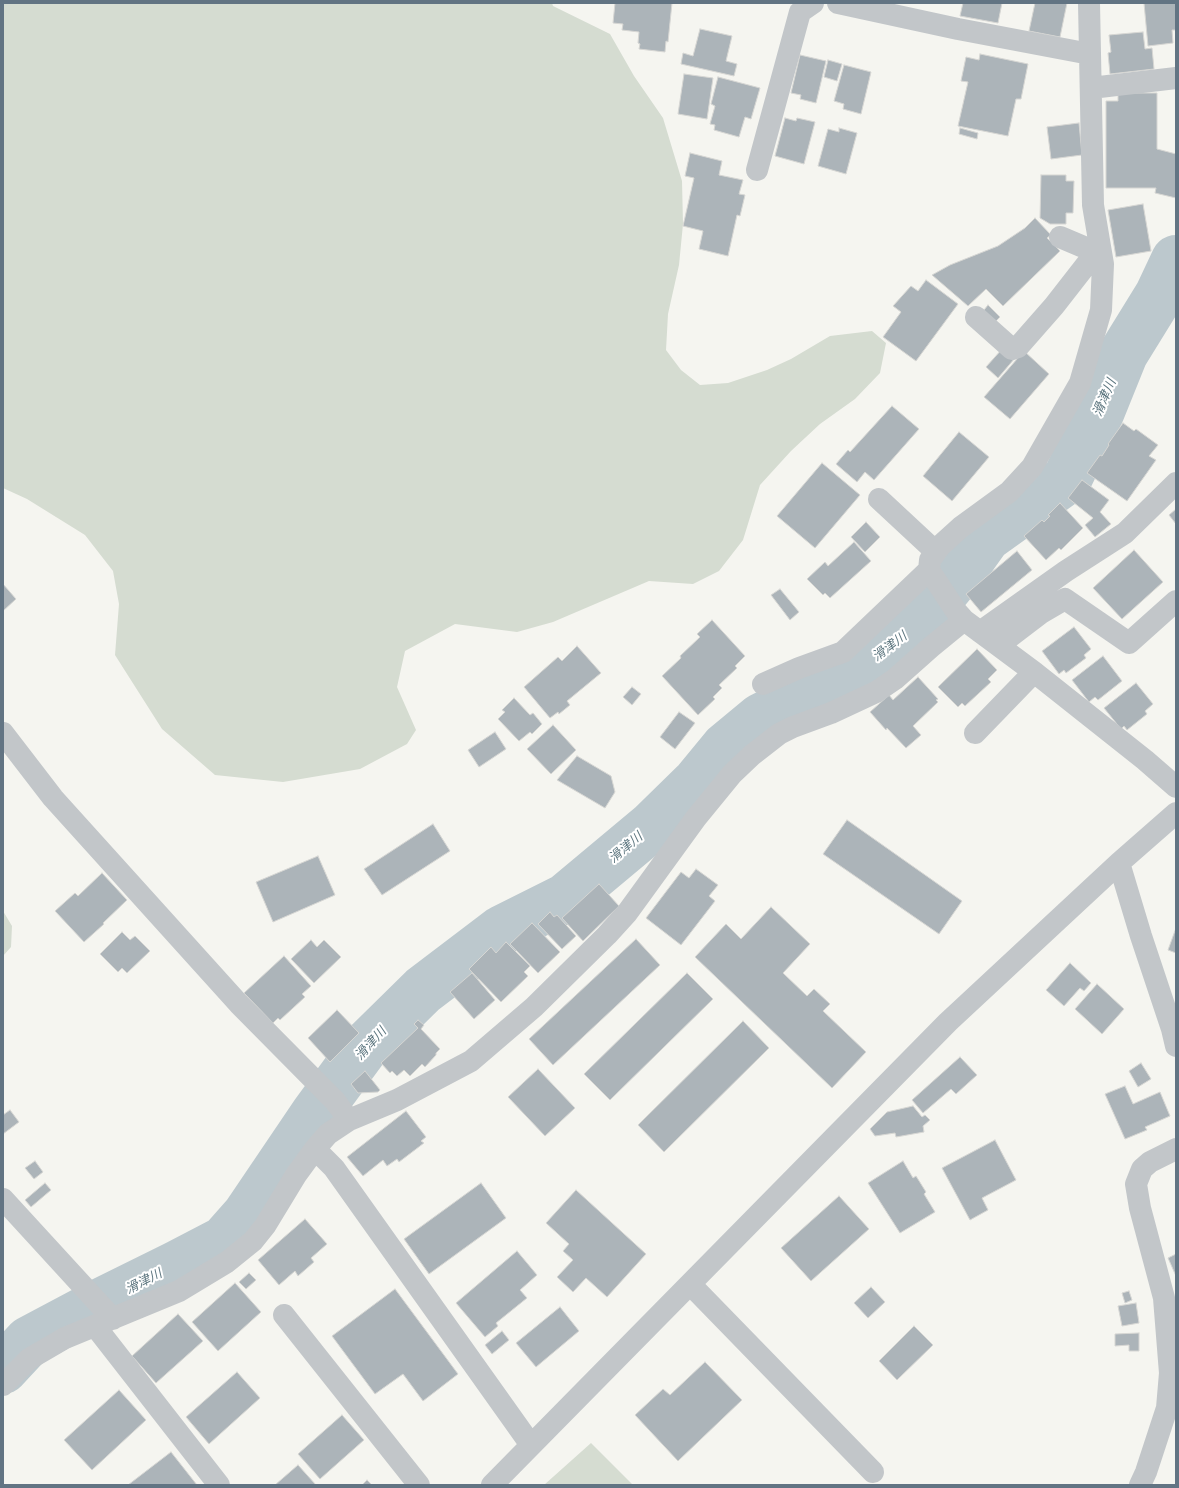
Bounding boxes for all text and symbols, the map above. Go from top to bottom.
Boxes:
water label: 滑津川 [1090,377,1120,419]
water label: 滑津川 [870,629,910,665]
water label: 滑津川 [606,829,646,867]
water label: 滑津川 [352,1024,390,1064]
water label: 滑津川 [123,1266,165,1298]

